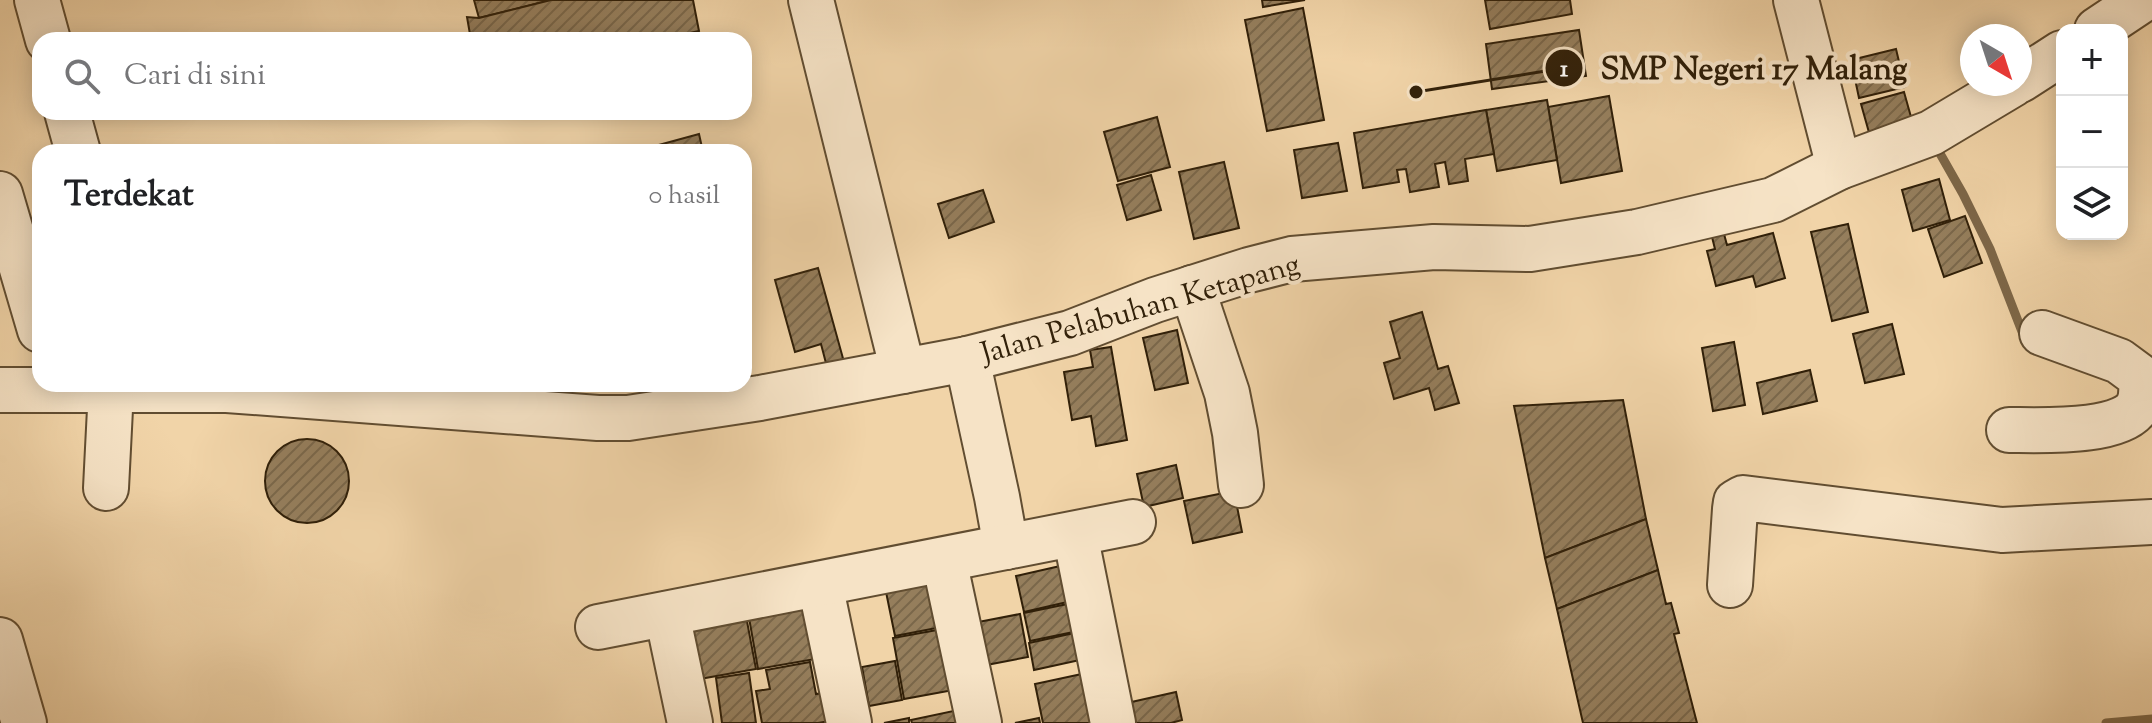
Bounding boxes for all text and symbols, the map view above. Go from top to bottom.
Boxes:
north arrow [1960,24,2032,96]
map controls [2056,24,2128,240]
button: + [2056,24,2128,96]
search box [32,32,752,120]
callout: SMP Negeri 17 Malang [1544,40,1923,96]
text: SMP Negeri 17 Malang [1601,48,1908,94]
text: 1 [1560,53,1569,87]
icon: search [60,54,104,98]
text: Cari di sini [124,55,266,98]
button: − [2056,96,2128,168]
button: layers [2056,168,2128,240]
text: Terdekat [64,172,194,221]
text: 0 hasil [649,178,720,215]
street label: Jalan Pelabuhan Ketapang [974,244,1305,377]

